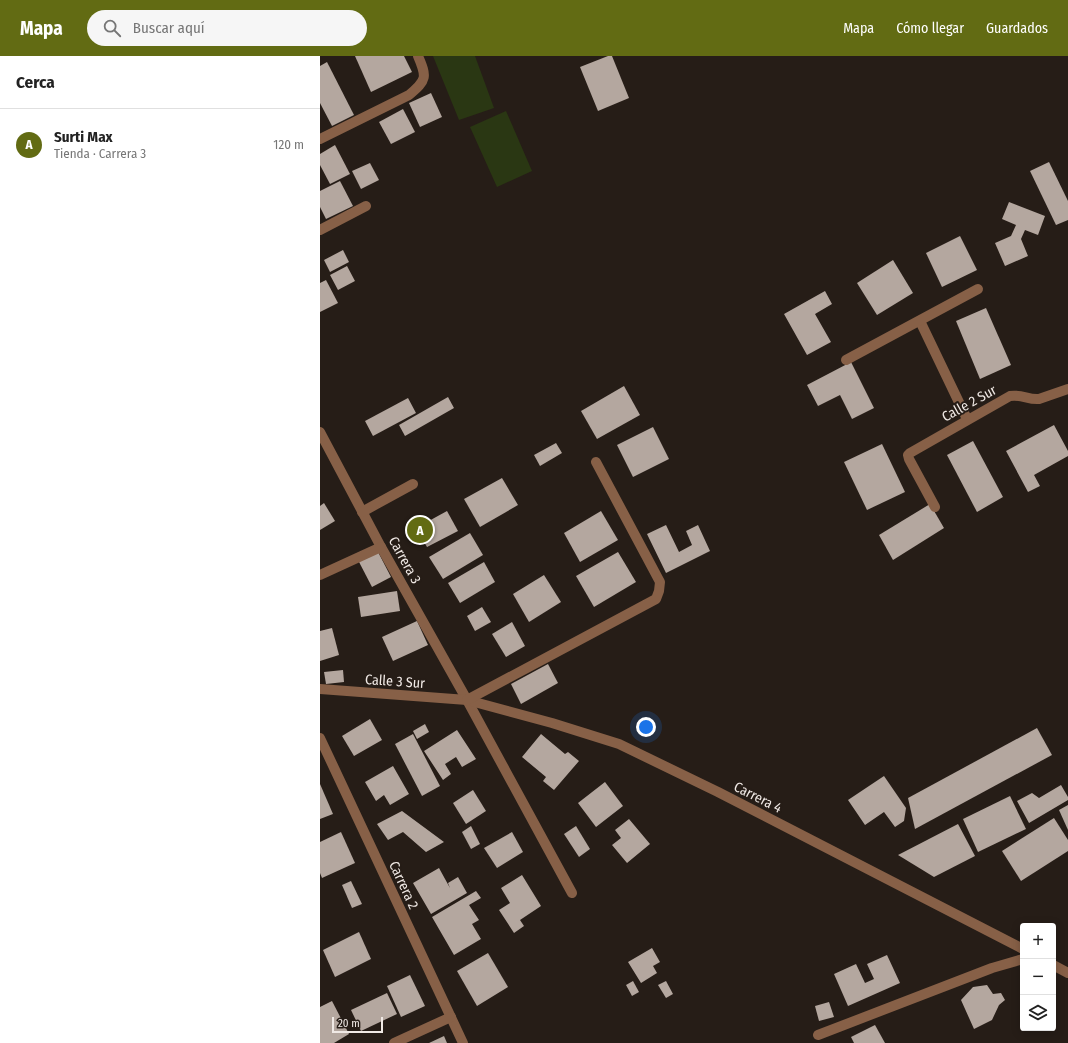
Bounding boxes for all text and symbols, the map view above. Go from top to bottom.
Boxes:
search box [87,10,367,46]
text: Mapa [20,17,63,40]
icon: search [101,17,123,39]
text: Buscar aquí [133,19,205,37]
text: Mapa [843,20,874,37]
text: Cómo llegar [896,20,964,37]
text: Guardados [986,20,1048,37]
text: Cerca [16,72,55,93]
text: Surti Max [54,128,113,146]
text: A [25,137,33,152]
text: 120 m [273,137,304,152]
text: Tienda · Carrera 3 [54,146,146,161]
street label: Calle 2 Sur [939,381,1000,425]
pin: A [407,515,433,545]
street label: Carrera 3 [385,534,424,587]
street label: Calle 3 Sur [364,671,426,692]
your location [636,717,656,737]
street label: Carrera 4 [731,778,785,817]
street label: Carrera 2 [385,859,422,912]
map controls [1020,923,1056,1031]
button: + [1020,923,1056,959]
button: − [1020,959,1056,995]
button: layers [1020,995,1056,1031]
scale bar [332,1015,383,1034]
text: 20 m [338,1017,360,1030]

